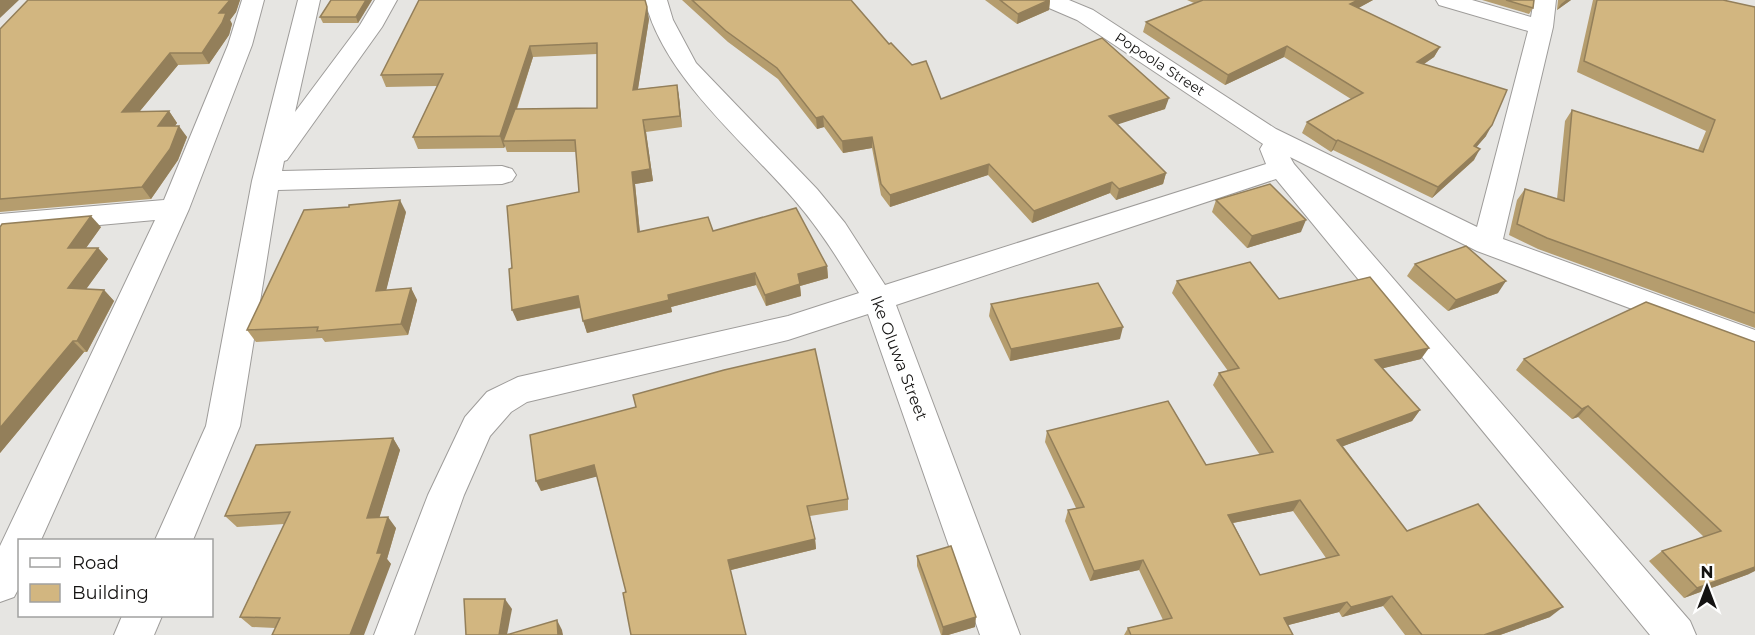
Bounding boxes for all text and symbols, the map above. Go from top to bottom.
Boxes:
street label: Popoola Street [1112,28,1209,100]
street label: Ike Oluwa Street [866,293,932,424]
legend [18,539,213,617]
text: Road [72,552,119,574]
north arrow [1677,557,1737,617]
text: N [1701,563,1713,582]
text: Building [72,582,149,604]

